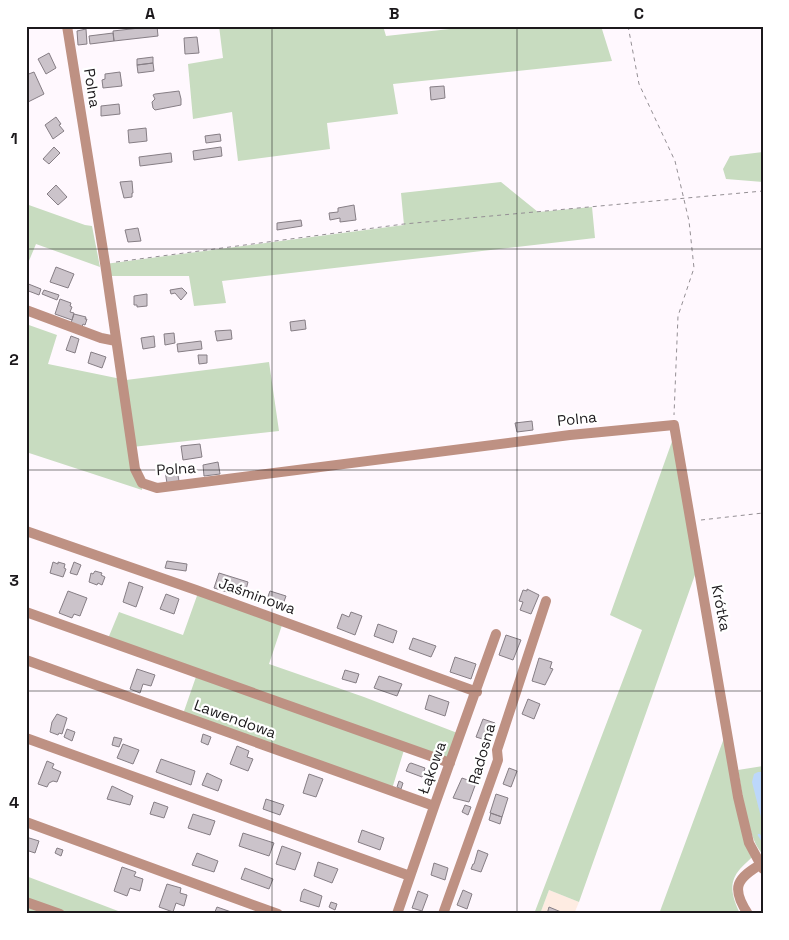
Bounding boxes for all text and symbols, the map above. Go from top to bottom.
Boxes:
text: A [145,3,155,24]
text: B [389,3,399,24]
text: C [634,3,644,24]
street label: Polna [80,67,105,109]
text: 1 [10,128,18,149]
text: 2 [9,349,19,370]
street label: Polna [556,407,598,430]
street label: Polna [156,458,197,479]
text: 3 [9,570,19,591]
street label: Jaśminowa [216,573,299,618]
street label: Krótka [708,583,735,633]
street label: Lawendowa [192,695,279,742]
street label: Radosna [464,721,499,787]
street label: Łąkowa [413,738,450,797]
text: 4 [9,792,19,813]

